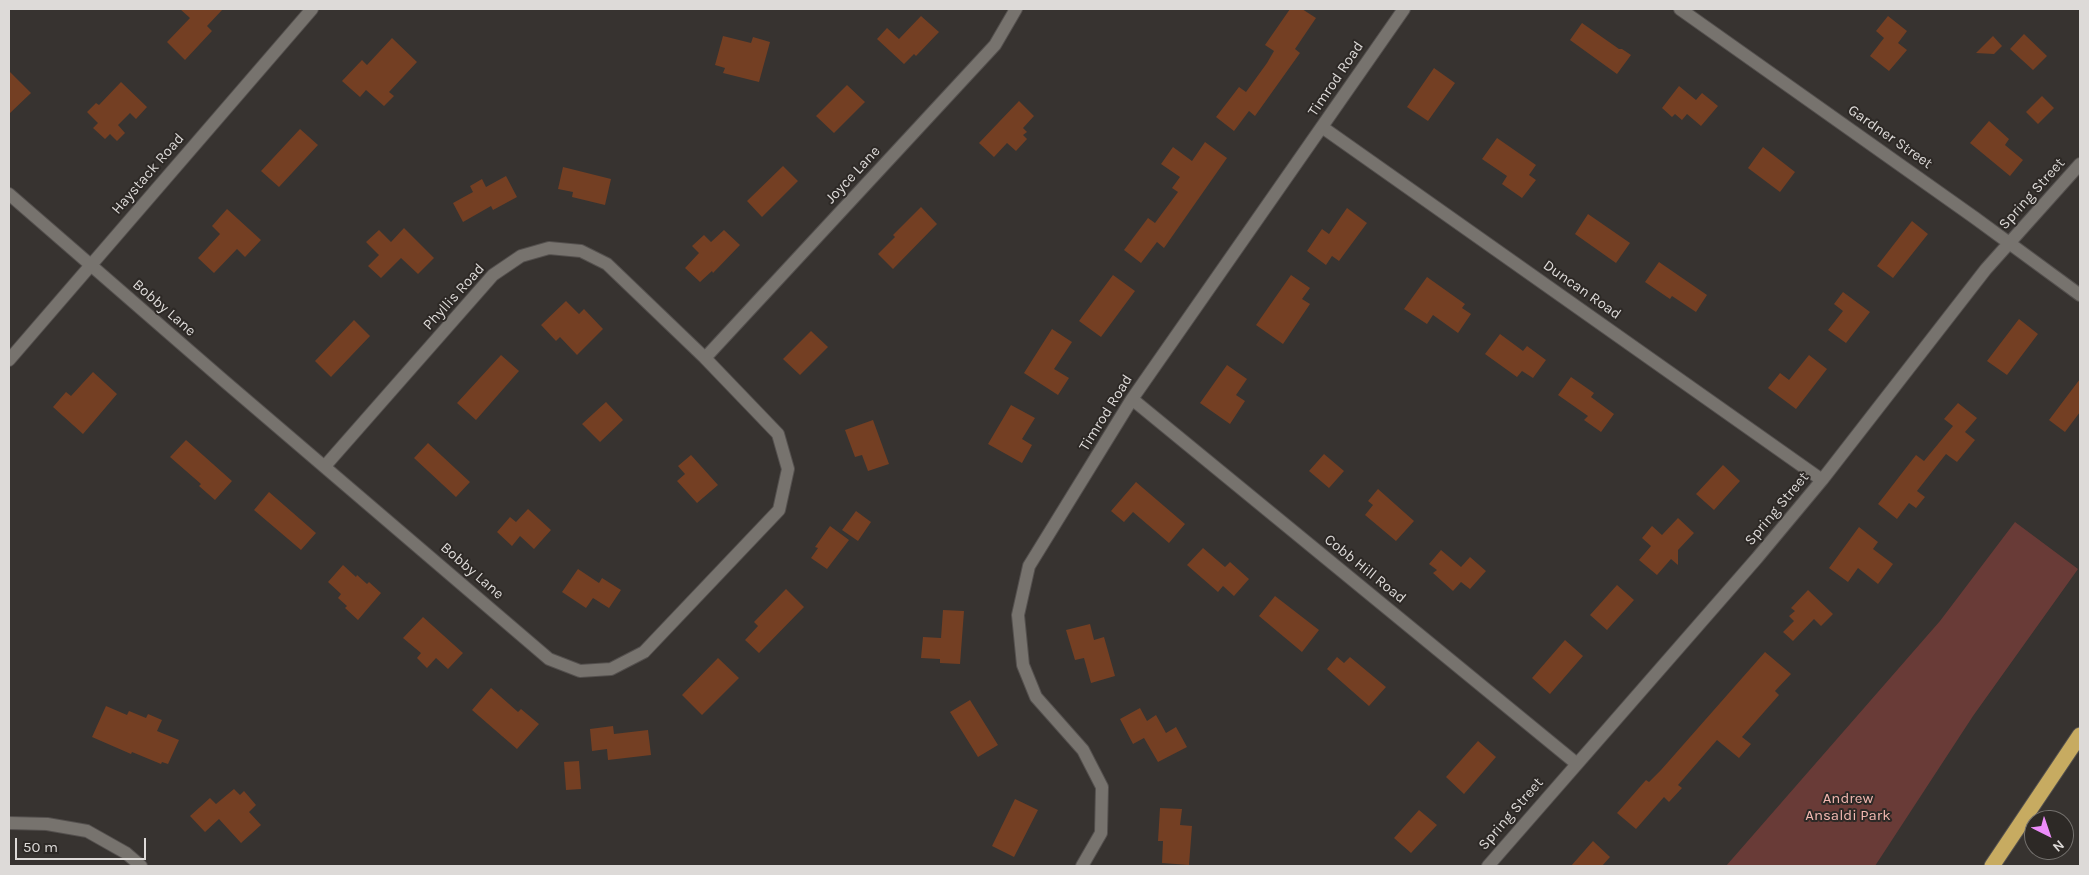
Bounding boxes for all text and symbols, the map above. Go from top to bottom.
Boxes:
street label: Timrod Road [1304,38,1368,120]
street label: Gardner Street [1844,101,1936,173]
street label: Haystack Road [108,130,188,218]
street label: Joyce Lane [822,142,884,208]
street label: Spring Street [1995,155,2069,233]
street label: Duncan Road [1539,256,1625,324]
street label: Phyllis Road [419,260,489,334]
street label: Bobby Lane [129,276,199,340]
street label: Timrod Road [1075,372,1137,454]
street label: Spring Street [1741,469,1813,549]
street label: Cobb Hill Road [1321,531,1409,607]
street label: Bobby Lane [437,539,507,603]
street label: Spring Street [1475,774,1547,854]
park label: Andrew Ansaldi Park [1805,790,1891,825]
north arrow [2024,810,2074,860]
scale bar [18,828,149,860]
text: N [2049,836,2068,856]
text: 50 m [23,838,58,856]

